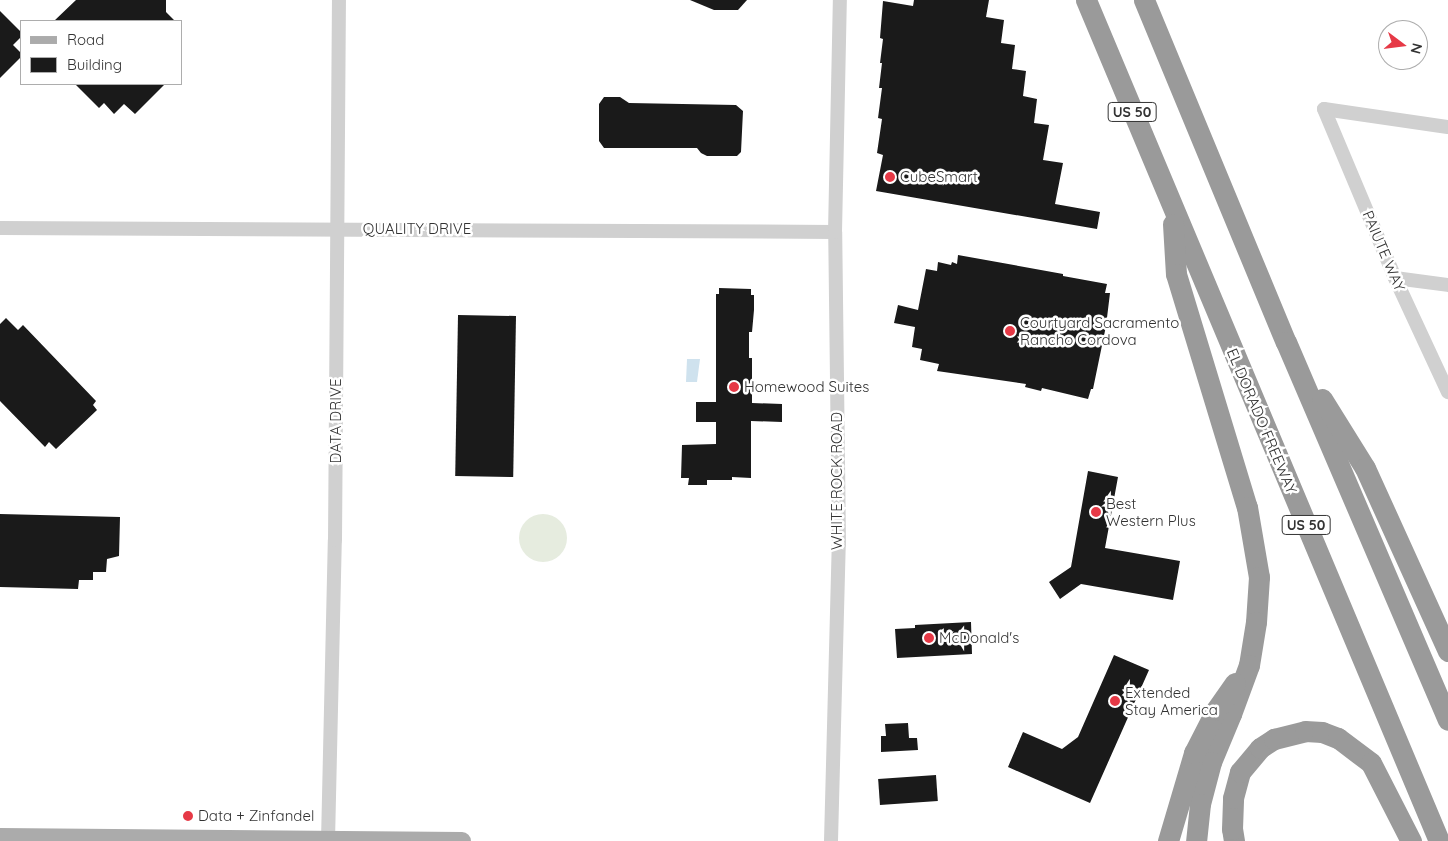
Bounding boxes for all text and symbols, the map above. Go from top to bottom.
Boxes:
legend [20,20,182,85]
north arrow [1378,20,1428,70]
text: Road [67,30,104,49]
text: N [1406,41,1427,56]
text: Building [67,55,122,74]
road number: US 50 [1107,100,1157,124]
place label: CubeSmart [900,168,978,186]
marker: CubeSmart [884,171,896,183]
street label: PAIUTE WAY [1359,208,1409,294]
street label: QUALITY DRIVE [363,220,471,238]
place label: Courtyard Sacramento Rancho Cordova [1020,313,1179,348]
marker: Courtyard Sacramento Rancho Cordova [1004,325,1016,337]
street label: EL DORADO FREEWAY [1223,346,1301,496]
place label: Homewood Suites [744,378,869,396]
street label: DATA DRIVE [327,379,345,463]
marker: Homewood Suites [728,381,740,393]
street label: WHITE ROCK ROAD [828,412,846,550]
place label: Best Western Plus [1106,494,1196,529]
marker: Best Western Plus [1090,506,1102,518]
road number: US 50 [1281,514,1331,536]
place label: McDonald's [939,629,1019,647]
marker: McDonald's [923,632,935,644]
place label: Extended Stay America [1125,683,1218,718]
marker: Extended Stay America [1109,695,1121,707]
place label: Data + Zinfandel [198,807,314,825]
marker: Data + Zinfandel [182,810,194,822]

